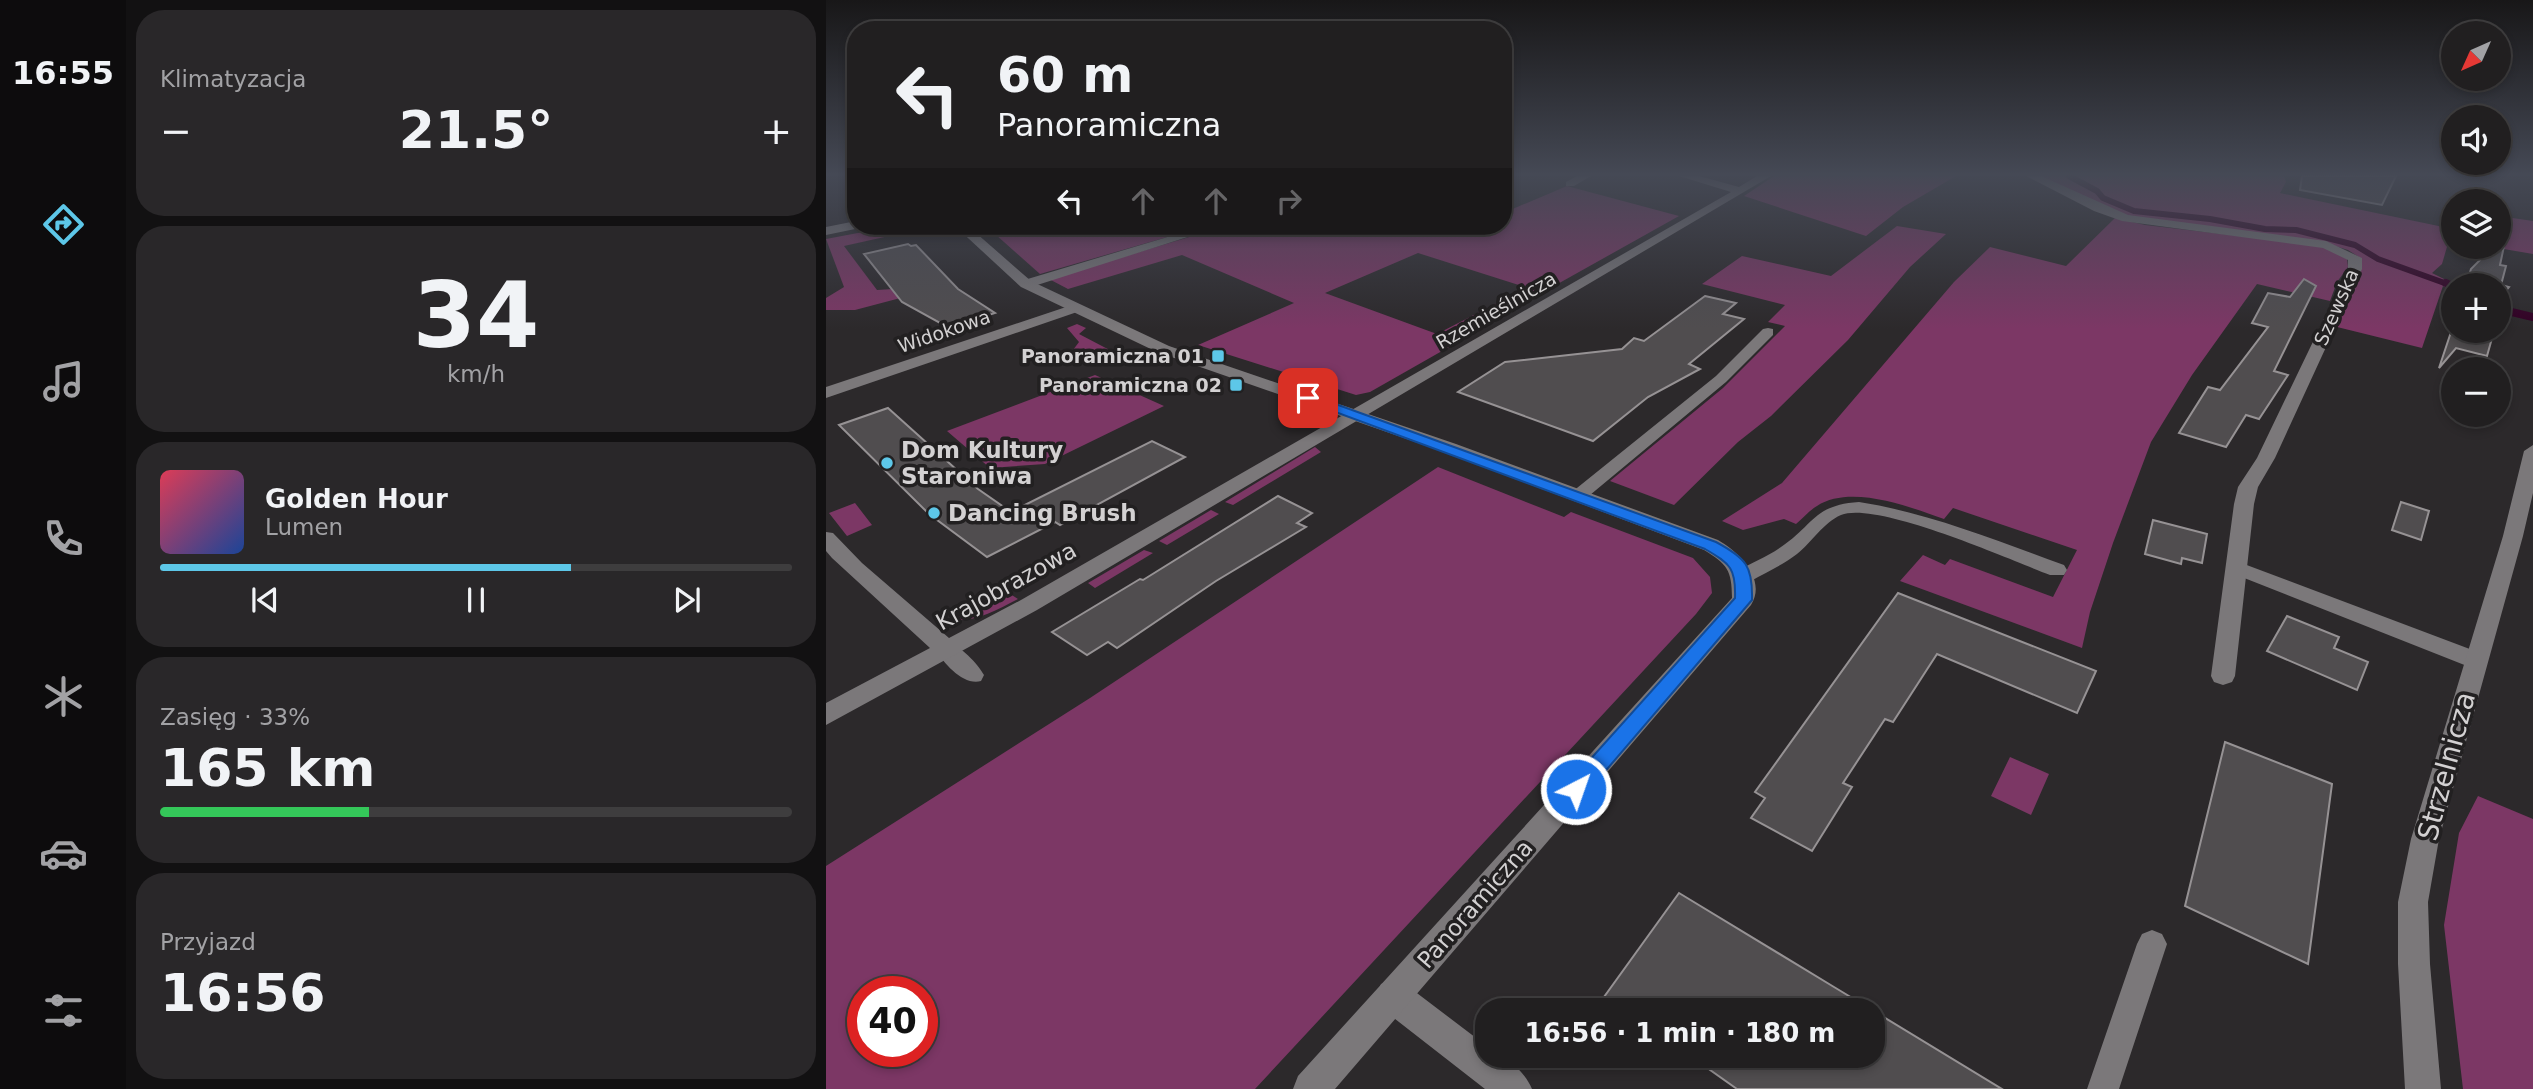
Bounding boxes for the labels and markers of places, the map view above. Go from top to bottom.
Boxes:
place label: Panoramiczna 01 [1021,345,1204,367]
marker: Panoramiczna 01 [1210,348,1226,364]
pin [1278,368,1338,428]
place label: Panoramiczna 02 [1039,374,1222,396]
marker: Panoramiczna 02 [1228,377,1244,393]
place label: Dom Kultury Staroniwa [901,437,1063,489]
marker: Dom Kultury Staroniwa [879,455,895,471]
place label: Dancing Brush [948,500,1137,526]
marker: Dancing Brush [926,505,942,521]

